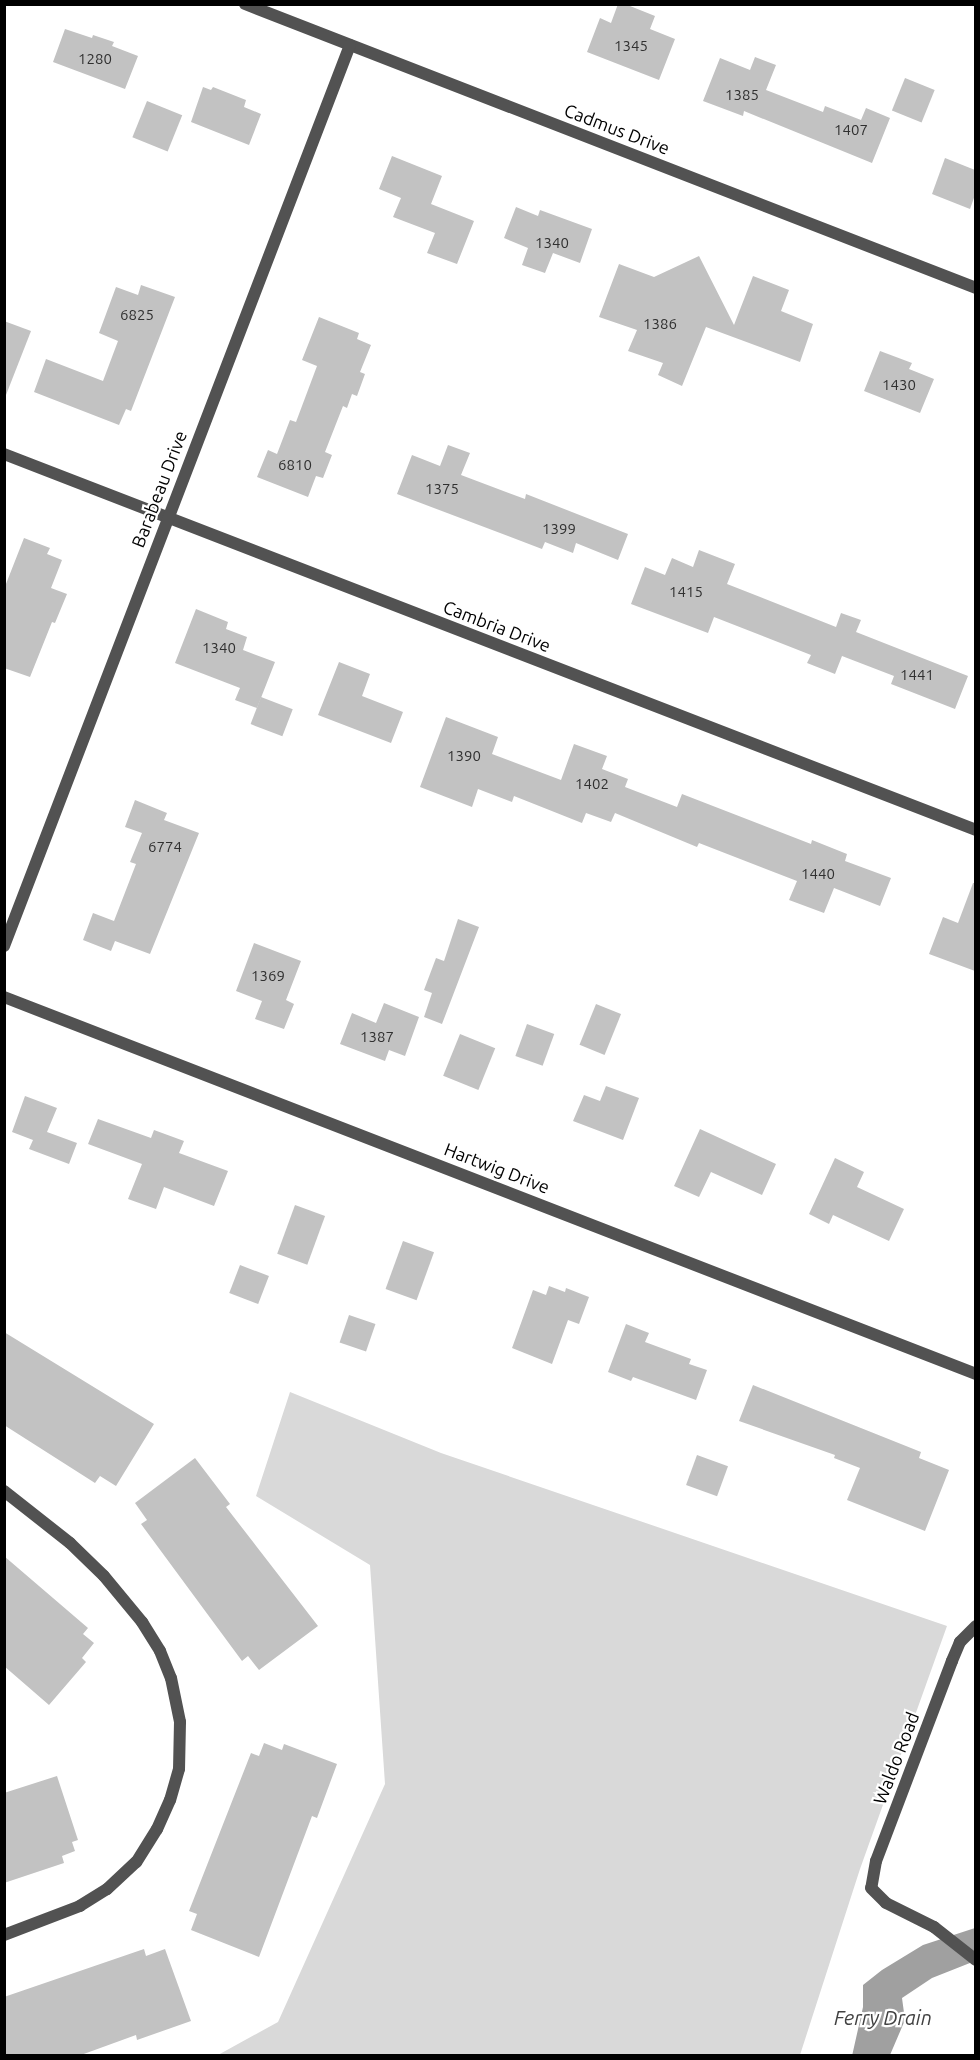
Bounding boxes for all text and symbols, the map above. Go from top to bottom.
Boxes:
house number: 1345 [614,37,648,55]
house number: 1280 [78,50,112,68]
house number: 1385 [725,86,759,104]
street label: Cadmus Drive [561,99,673,159]
house number: 1407 [834,121,868,139]
house number: 1340 [535,234,569,252]
house number: 6825 [120,306,154,324]
house number: 1386 [643,315,677,333]
house number: 1430 [882,376,916,394]
street label: Barabeau Drive [127,428,191,550]
house number: 6810 [278,456,312,474]
house number: 1375 [425,480,459,498]
house number: 1399 [542,520,576,538]
house number: 1415 [669,583,703,601]
street label: Cambria Drive [440,596,554,656]
house number: 1340 [202,639,236,657]
house number: 1441 [900,666,934,684]
house number: 1390 [447,747,481,765]
house number: 1402 [575,775,609,793]
house number: 6774 [148,838,182,856]
house number: 1440 [801,865,835,883]
house number: 1369 [251,967,285,985]
house number: 1387 [360,1028,394,1046]
street label: Hartwig Drive [441,1138,553,1198]
street label: Waldo Road [869,1709,923,1807]
water label: Ferry Drain [834,2005,932,2029]

